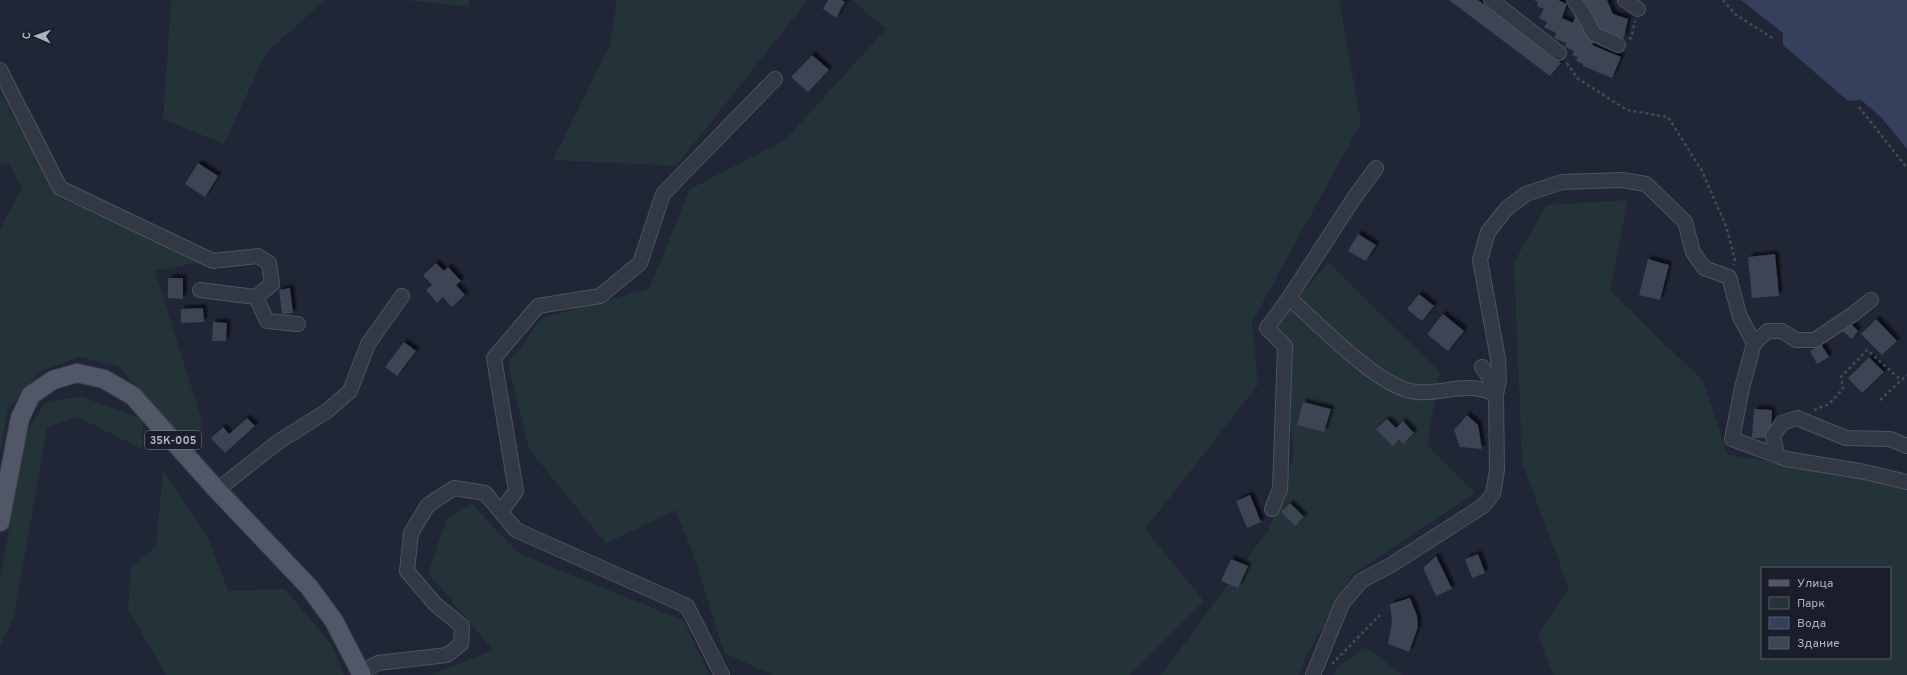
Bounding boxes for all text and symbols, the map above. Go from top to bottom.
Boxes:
north arrow [16,16,56,56]
text: С [20,32,34,39]
road number: 35К-005 [145,431,201,449]
legend [1761,567,1891,659]
text: Улица [1797,576,1833,592]
text: Парк [1797,596,1825,612]
text: Вода [1797,616,1826,632]
text: Здание [1797,636,1840,652]

